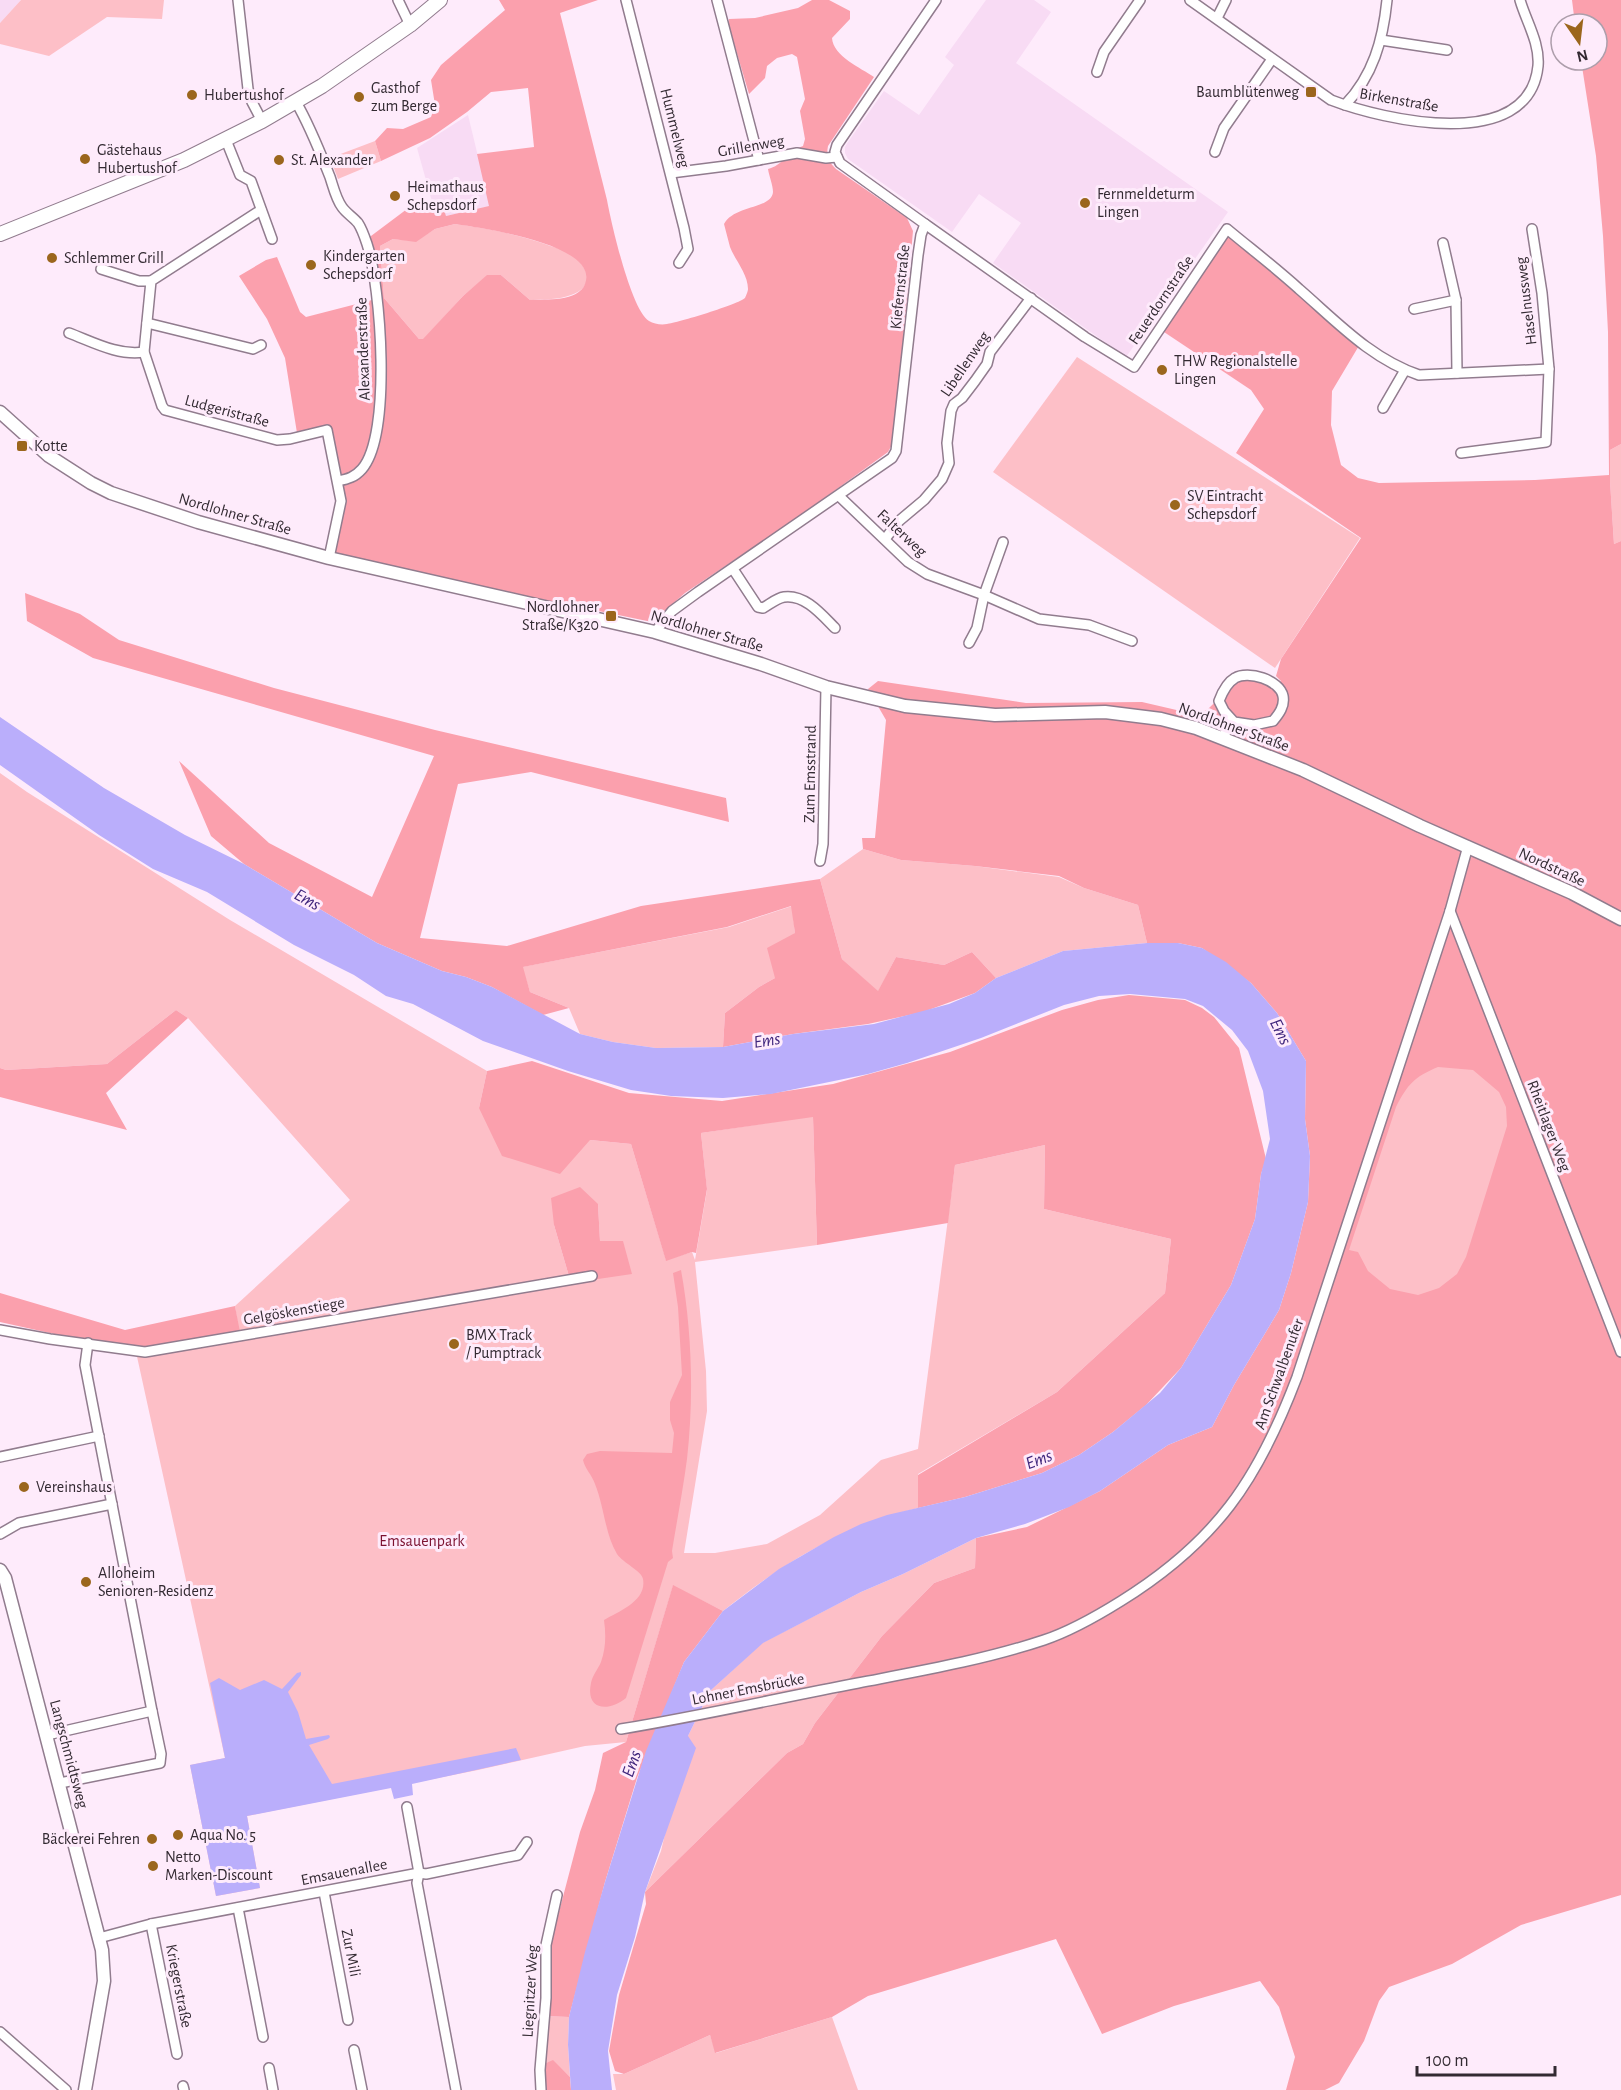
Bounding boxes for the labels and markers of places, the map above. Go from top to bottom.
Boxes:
place label: Gasthof zum Berge [371,80,437,114]
place label: Baumblütenweg [1196,84,1299,100]
marker: Baumblütenweg [1304,85,1318,99]
place label: Hubertushof [204,87,285,103]
marker: Hubertushof [185,88,199,102]
marker: Gasthof zum Berge [352,90,366,104]
place label: Gästehaus Hubertushof [97,142,178,176]
marker: Gästehaus Hubertushof [78,152,92,166]
place label: St. Alexander [291,152,374,168]
marker: St. Alexander [272,153,286,167]
place label: Heimathaus Schepsdorf [407,179,484,213]
place label: Fernmeldeturm Lingen [1097,186,1195,220]
marker: Heimathaus Schepsdorf [388,189,402,203]
marker: Fernmeldeturm Lingen [1078,196,1092,210]
place label: Kindergarten Schepsdorf [323,248,405,282]
place label: Schlemmer Grill [64,250,164,266]
marker: Schlemmer Grill [45,251,59,265]
marker: Kindergarten Schepsdorf [304,258,318,272]
place label: THW Regionalstelle Lingen [1174,353,1297,387]
marker: THW Regionalstelle Lingen [1155,363,1169,377]
place label: Kotte [34,438,68,454]
marker: Kotte [15,439,29,453]
place label: SV Eintracht Schepsdorf [1187,488,1263,522]
marker: SV Eintracht Schepsdorf [1168,498,1182,512]
place label: Nordlohner Straße/K320 [522,599,600,633]
marker: Nordlohner Straße/K320 [604,609,618,623]
place label: BMX Track / Pumptrack [466,1327,542,1361]
marker: BMX Track / Pumptrack [447,1337,461,1351]
place label: Vereinshaus [36,1479,112,1495]
marker: Vereinshaus [17,1480,31,1494]
place label: Alloheim Senioren-Residenz [98,1565,214,1599]
marker: Alloheim Senioren-Residenz [79,1575,93,1589]
place label: Aqua No. 5 [190,1827,256,1843]
marker: Aqua No. 5 [171,1828,185,1842]
place label: Bäckerei Fehren [42,1831,140,1847]
marker: Bäckerei Fehren [145,1832,159,1846]
place label: Netto Marken-Discount [165,1849,273,1883]
marker: Netto Marken-Discount [146,1859,160,1873]

